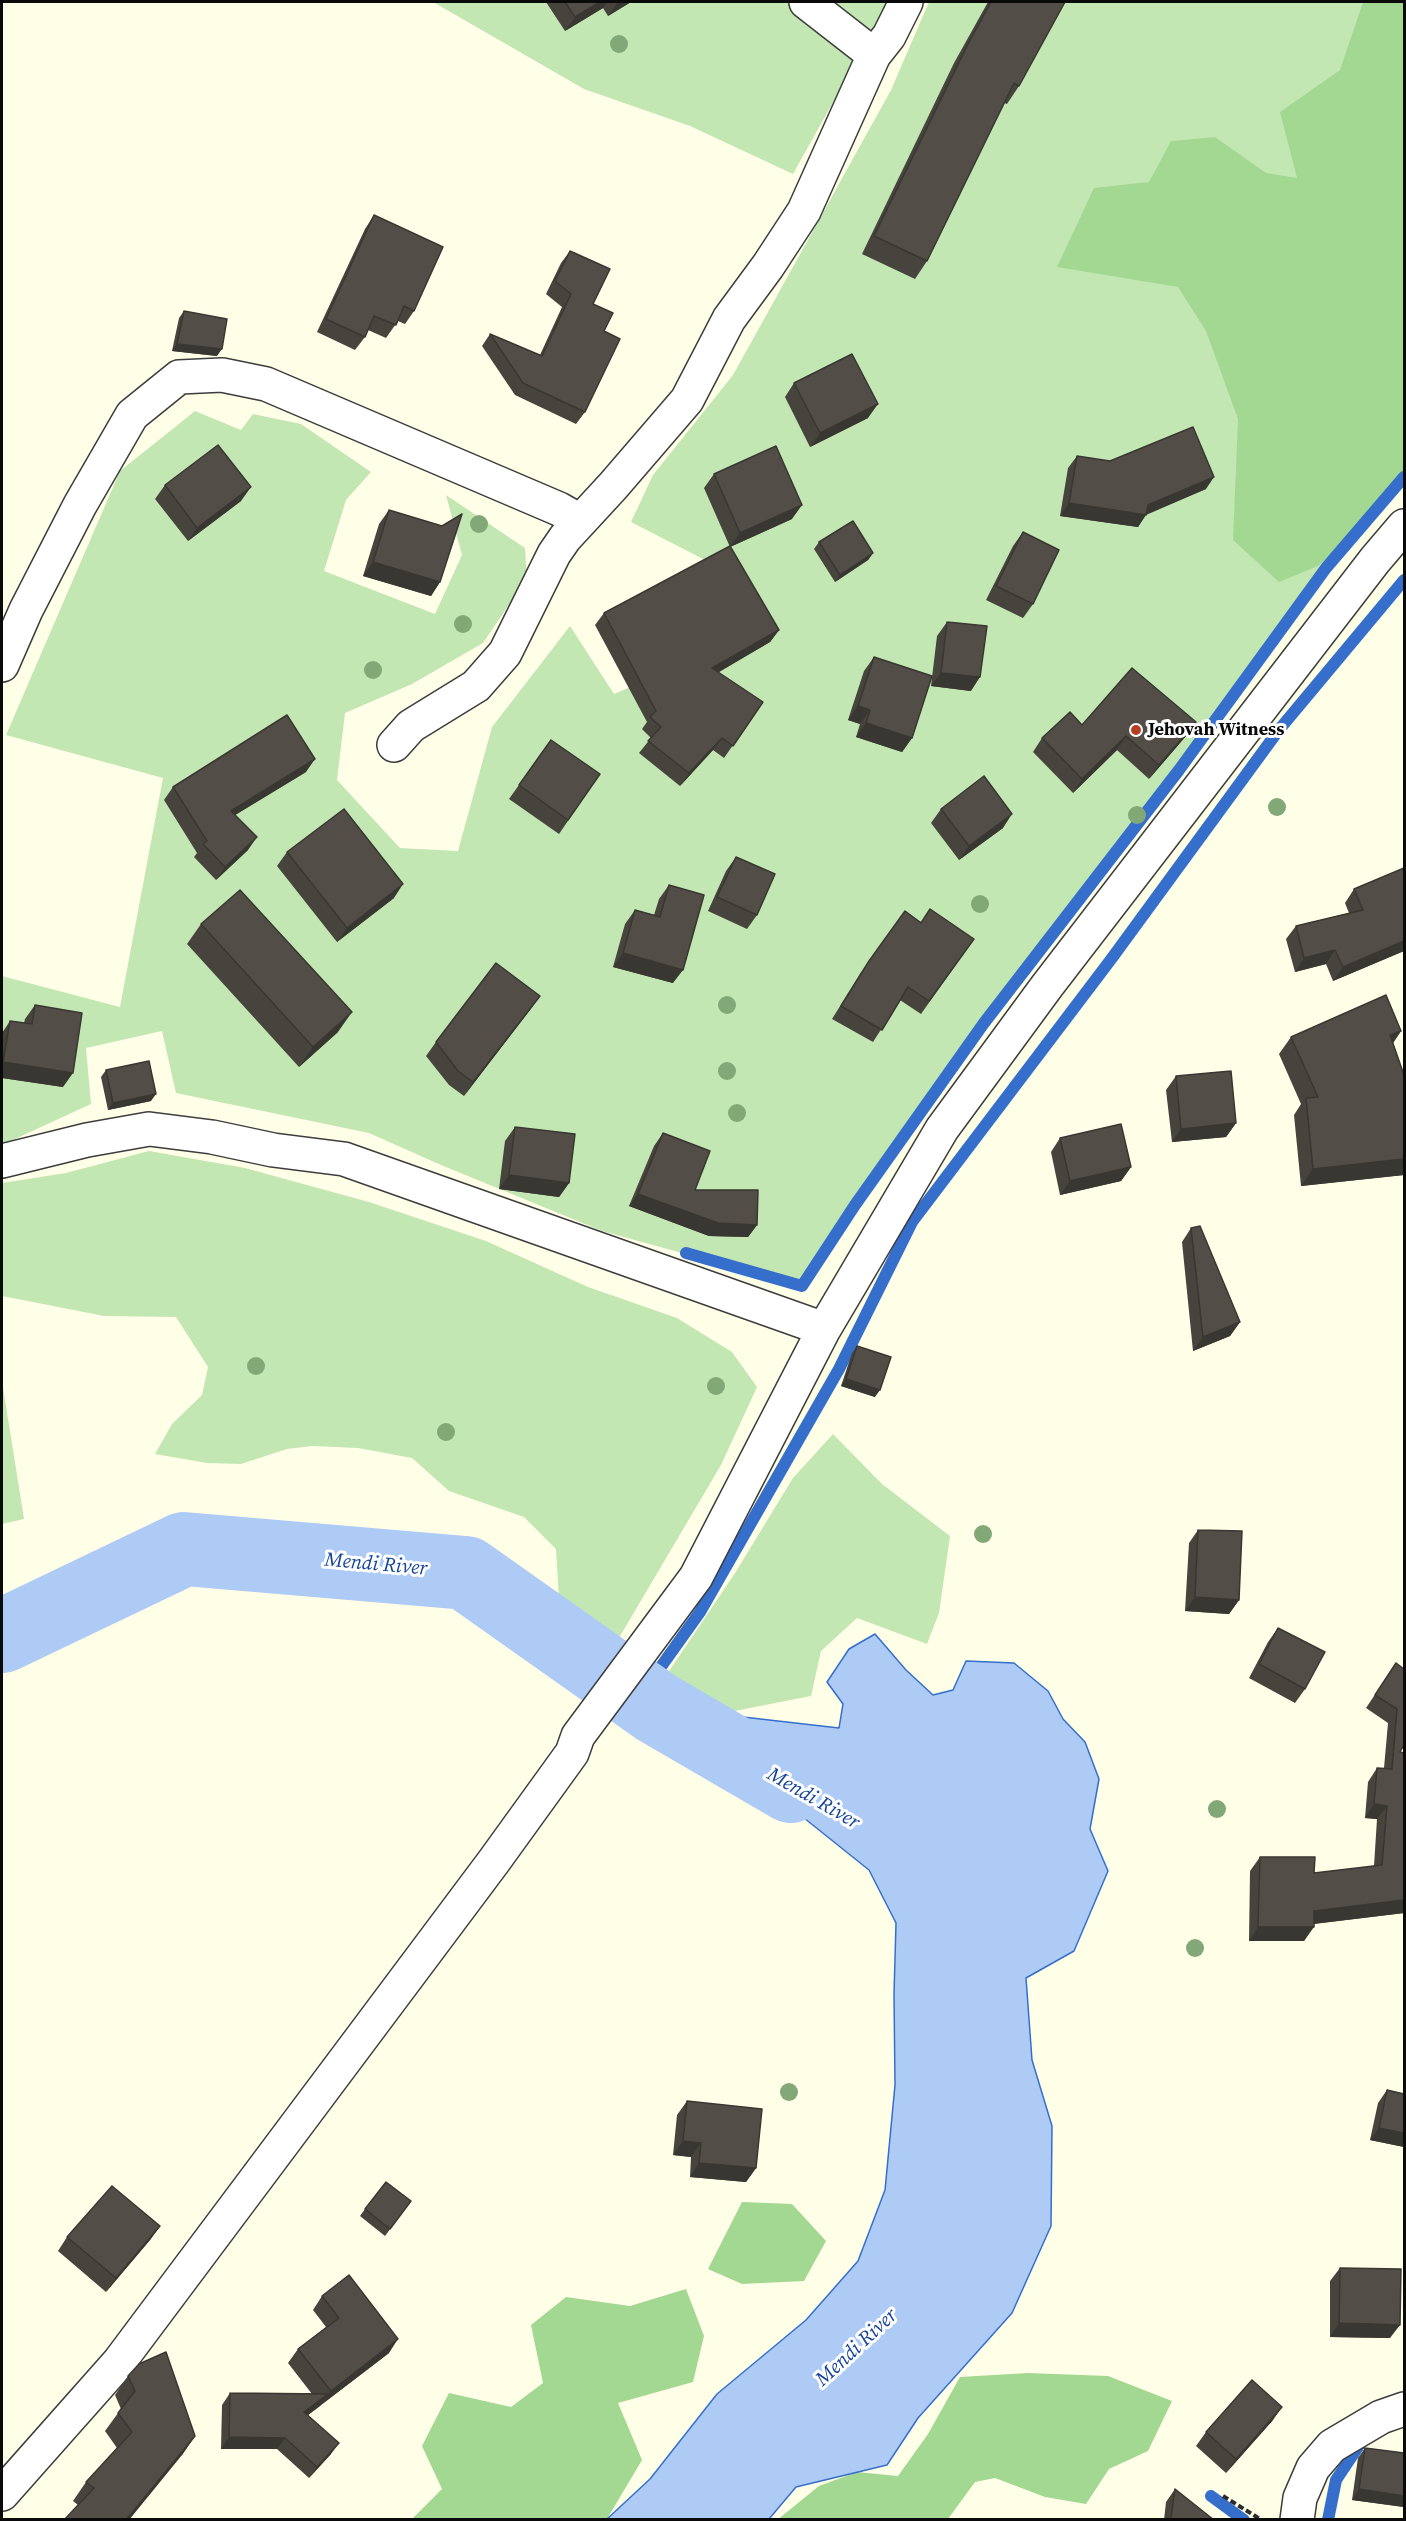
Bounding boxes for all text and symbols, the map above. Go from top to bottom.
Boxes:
place label: Jehovah Witness [1148,719,1284,741]
marker: Jehovah Witness [1129,723,1143,737]
water label: Mendi River [324,1549,428,1581]
water label: Mendi River [762,1763,864,1835]
water label: Mendi River [811,2304,903,2392]

